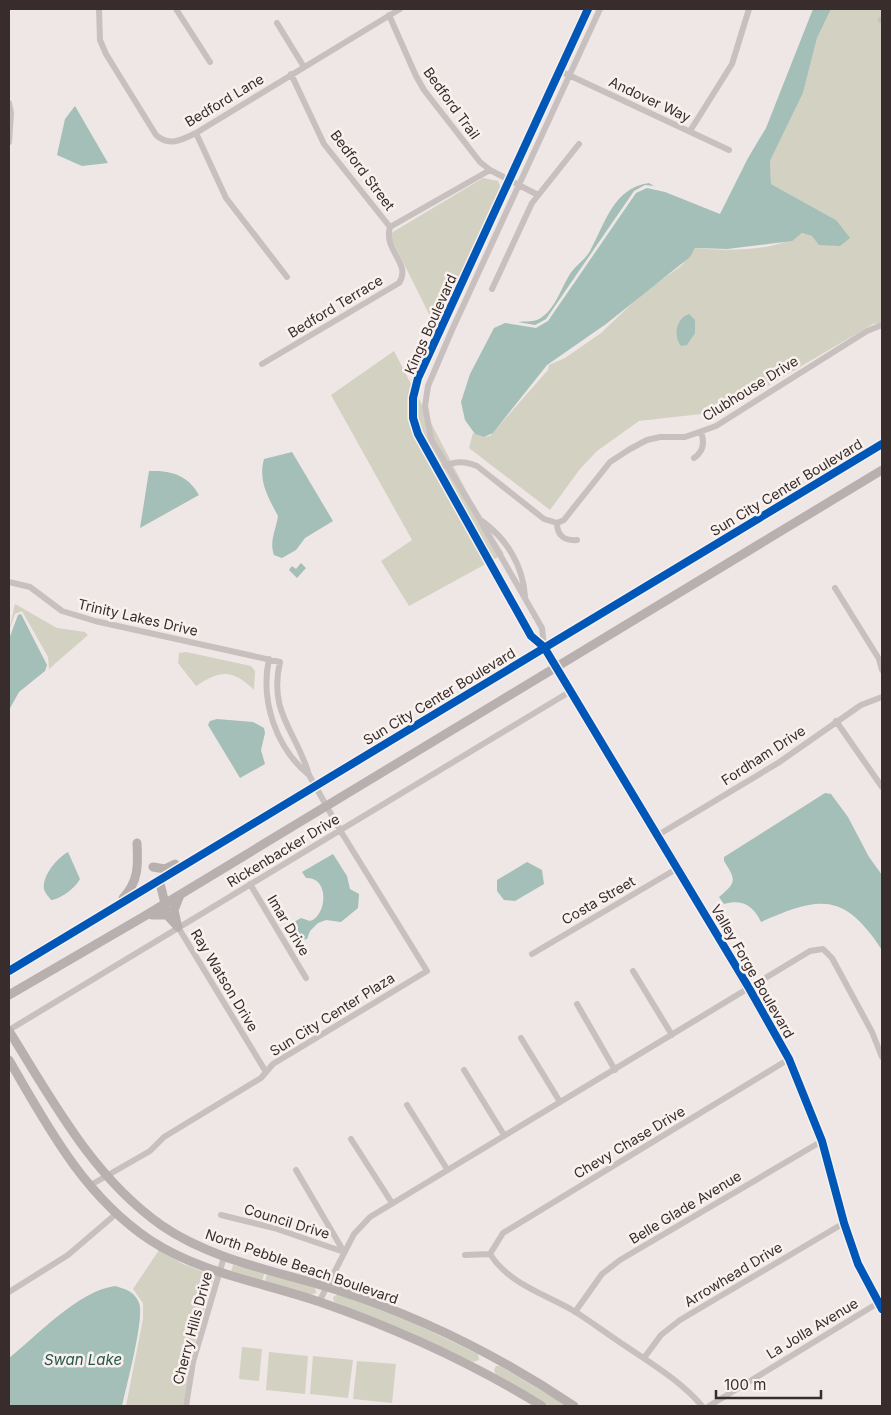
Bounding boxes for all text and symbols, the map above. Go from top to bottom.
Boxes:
street label: Bedford Trail [420,64,484,142]
street label: Bedford Lane [182,70,266,130]
street label: Andover Way [606,73,694,125]
street label: Bedford Street [327,127,399,214]
street label: Bedford Terrace [285,271,385,341]
street label: Kings Boulevard [400,271,460,377]
street label: Clubhouse Drive [699,352,801,424]
street label: Sun City Center Boulevard [707,435,865,539]
street label: Trinity Lakes Drive [76,595,200,639]
street label: Sun City Center Boulevard [360,644,518,748]
street label: Fordham Drive [718,722,808,788]
street label: Rickenbacker Drive [224,810,342,890]
street label: Costa Street [558,872,638,928]
street label: Imar Drive [264,892,314,958]
street label: Valley Forge Boulevard [708,901,798,1041]
street label: Ray Watson Drive [188,926,262,1034]
street label: Sun City Center Plaza [266,969,398,1059]
street label: Chevy Chase Drive [570,1102,688,1182]
street label: Belle Glade Avenue [626,1167,744,1247]
street label: Council Drive [242,1200,332,1242]
street label: North Pebble Beach Boulevard [203,1225,401,1307]
street label: Arrowhead Drive [681,1238,785,1310]
street label: Cherry Hills Drive [169,1270,215,1386]
street label: La Jolla Avenue [763,1294,861,1362]
water label: Swan Lake [44,1350,122,1369]
scale bar [716,1368,821,1400]
text: 100 m [724,1375,766,1394]

